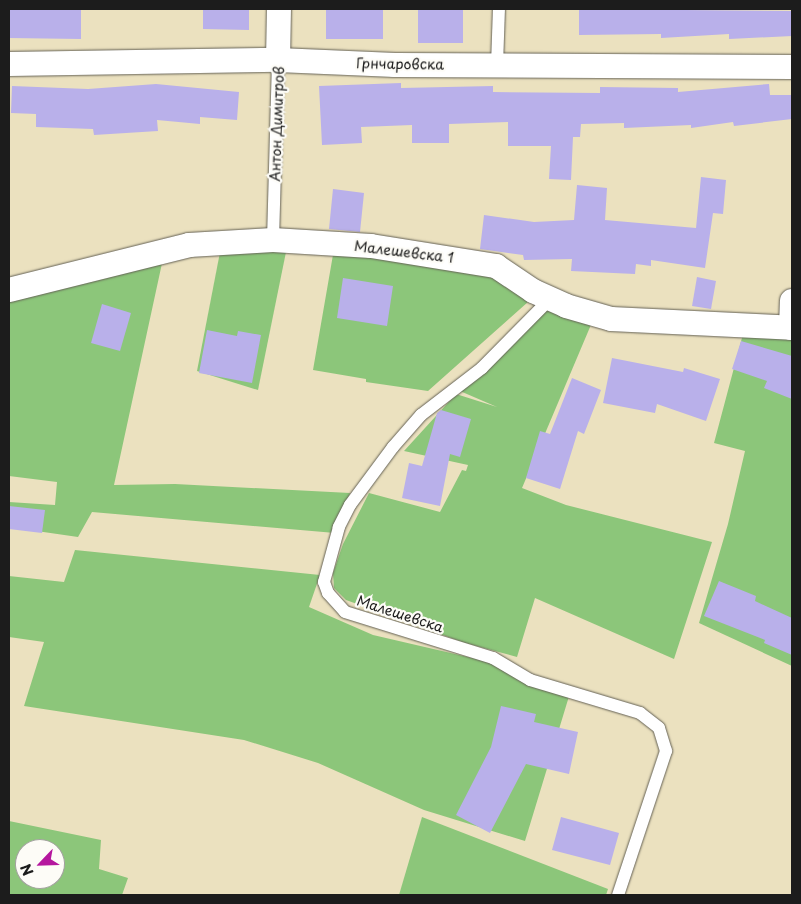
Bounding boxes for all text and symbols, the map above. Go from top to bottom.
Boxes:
street label: Грнчаровска [356,55,444,73]
street label: Антон Димитров [267,66,287,182]
street label: Малешевска 1 [353,238,455,266]
street label: Малешевска [355,592,445,636]
north arrow [15,839,65,889]
text: N [15,861,39,879]

